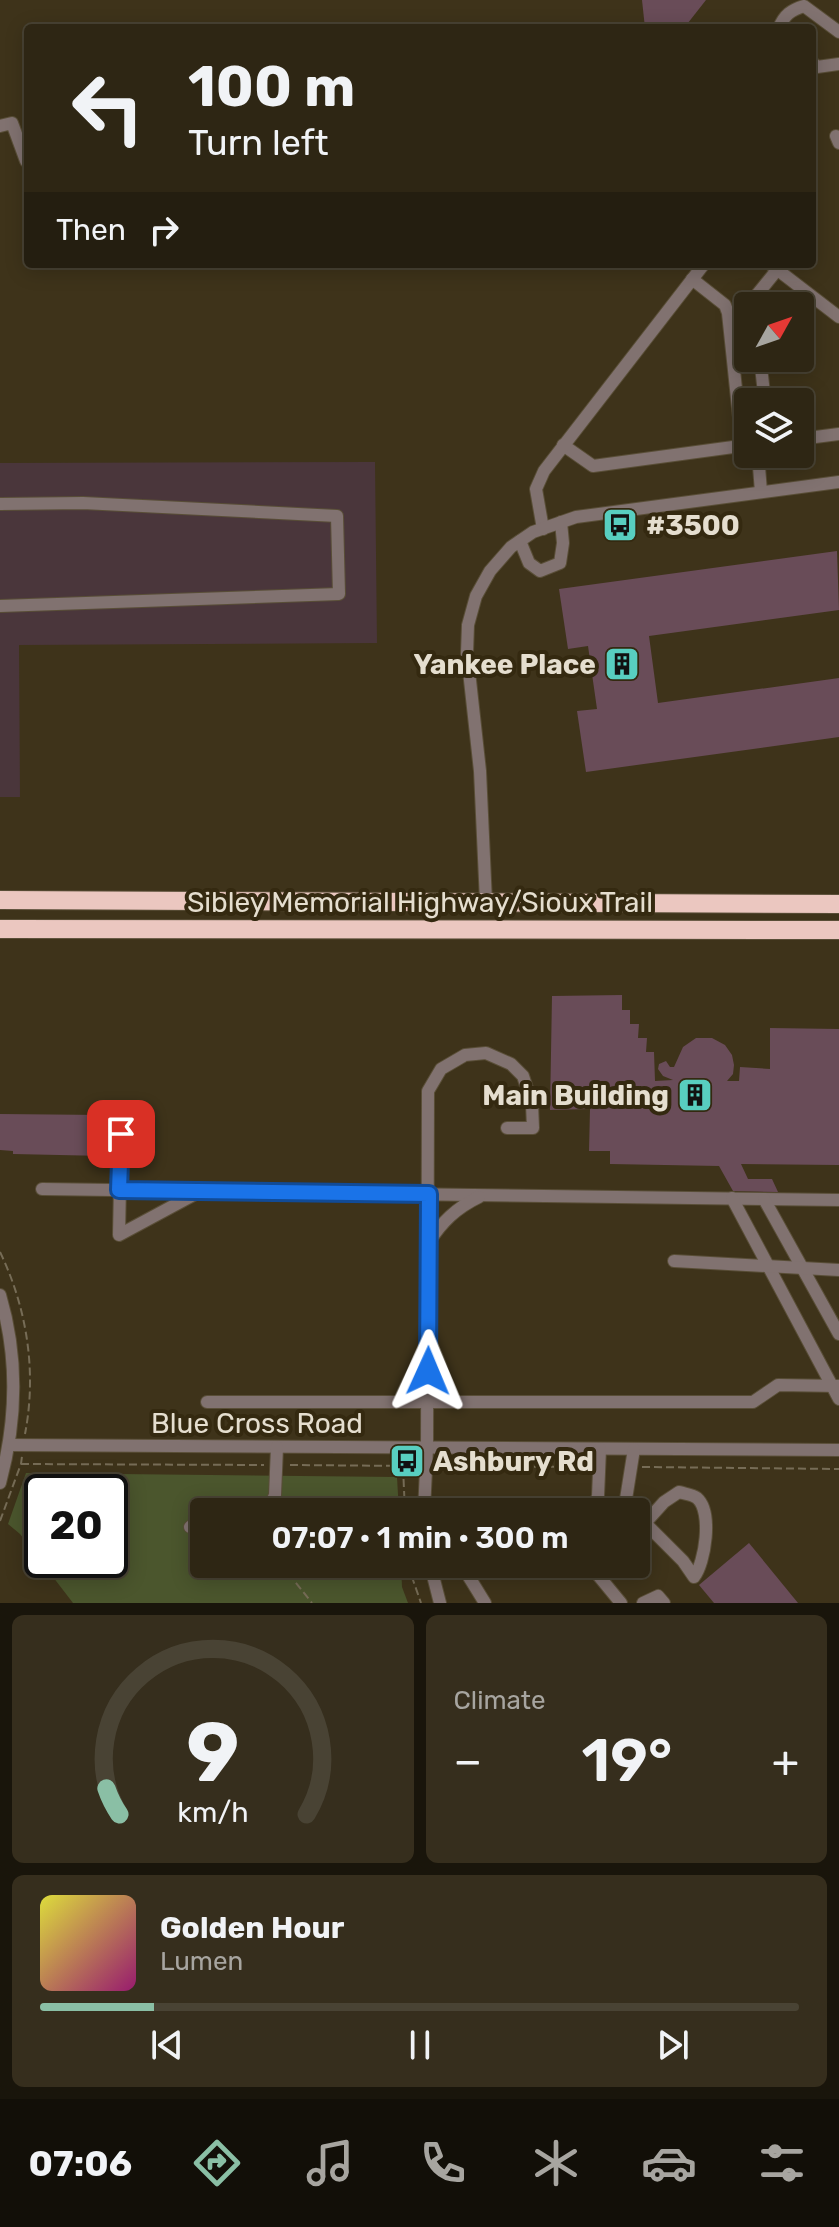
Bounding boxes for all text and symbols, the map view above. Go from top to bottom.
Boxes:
text: 100 m [188,54,355,120]
icon: left [56,56,160,160]
text: Turn left [188,121,329,164]
icon: right [142,208,186,252]
text: Then [56,212,126,248]
north arrow [734,292,814,372]
map controls [734,292,814,468]
button: layers [734,388,814,468]
bus stop icon: #3500 [601,506,639,544]
place label: #3500 [646,509,740,542]
building icon: Yankee Place [603,645,641,683]
place label: Yankee Place [414,648,596,681]
street label: Sibley Memorial Highway/Sioux Trail [187,886,653,919]
building icon: Main Building [676,1076,714,1114]
place label: Main Building [482,1079,669,1112]
pin [87,1100,155,1168]
icon: arrive [99,1112,143,1156]
position arrow [386,1329,470,1413]
street label: Blue Cross Road [151,1407,363,1440]
bus stop icon: Ashbury Rd [388,1442,426,1480]
place label: Ashbury Rd [433,1445,594,1478]
speed limit sign: 20 [24,1474,128,1578]
text: 07:07 · 1 min · 300 m [271,1520,569,1556]
text: Climate [454,1685,546,1716]
text: 9 [186,1703,239,1802]
text: 19° [581,1725,672,1796]
text: − [454,1735,482,1787]
text: + [772,1735,799,1787]
text: km/h [177,1795,248,1829]
text: Golden Hour [160,1910,344,1946]
text: Lumen [160,1946,243,1977]
icon: previous [145,2023,189,2067]
icon: pause [398,2023,442,2067]
icon: next [651,2023,695,2067]
icon: directions [189,2135,245,2191]
icon: music [302,2135,358,2191]
icon: phone [415,2135,471,2191]
icon: climate [528,2135,584,2191]
icon: car [641,2135,697,2191]
icon: filters [754,2135,810,2191]
text: 07:06 [29,2142,132,2185]

